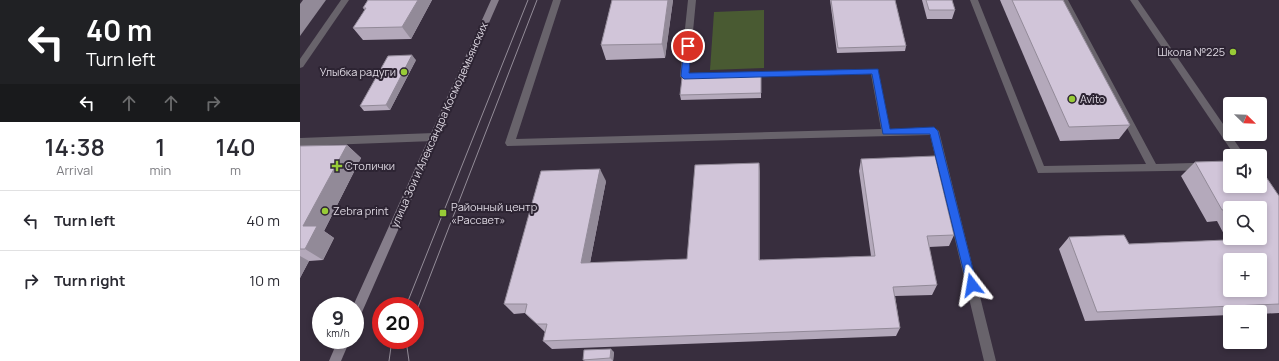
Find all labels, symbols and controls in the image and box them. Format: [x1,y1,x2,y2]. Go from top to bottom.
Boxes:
text: 40 m [86,11,152,49]
icon: left [20,16,72,68]
street label: улица Зои и Александра Космодемьянских [386,19,491,230]
pin [671,29,705,63]
icon: arrive [677,35,699,57]
place label: Школа №225 [1157,44,1225,59]
text: Turn left [86,47,156,71]
marker: Школа №225 [1228,47,1238,57]
place label: Улыбка радуги [320,64,396,79]
marker: Улыбка радуги [399,67,409,77]
place label: Avito [1080,91,1106,106]
icon: left [76,92,98,114]
icon: ahead [118,92,140,114]
icon: ahead [160,92,182,114]
icon: right [202,92,224,114]
marker: Avito [1067,94,1077,104]
north arrow [1223,97,1267,141]
map controls [1223,97,1267,349]
text: 14:38 [44,130,105,163]
text: 1 [155,130,165,163]
text: 140 [216,130,256,163]
button: sound [1223,149,1267,193]
place label: Столички [345,158,395,173]
text: Arrival [56,161,93,179]
text: min [149,161,171,179]
text: m [230,161,241,179]
marker: Столички [332,161,342,171]
place label: Районный центр «Рассвет» [451,199,538,227]
button: search [1223,201,1267,245]
place label: Zebra print [333,203,389,218]
marker: Zebra print [320,206,330,216]
marker: Районный центр «Рассвет» [438,208,448,218]
icon: left [20,210,42,232]
text: Turn left [54,210,116,231]
text: 40 m [246,210,280,231]
button: + [1223,253,1267,297]
position arrow [951,264,993,306]
icon: right [20,270,42,292]
text: Turn right [54,270,125,291]
text: 10 m [249,270,280,291]
speed limit sign: 20 [372,297,424,349]
text: 9 [332,304,344,331]
button: − [1223,305,1267,349]
text: km/h [326,326,350,340]

